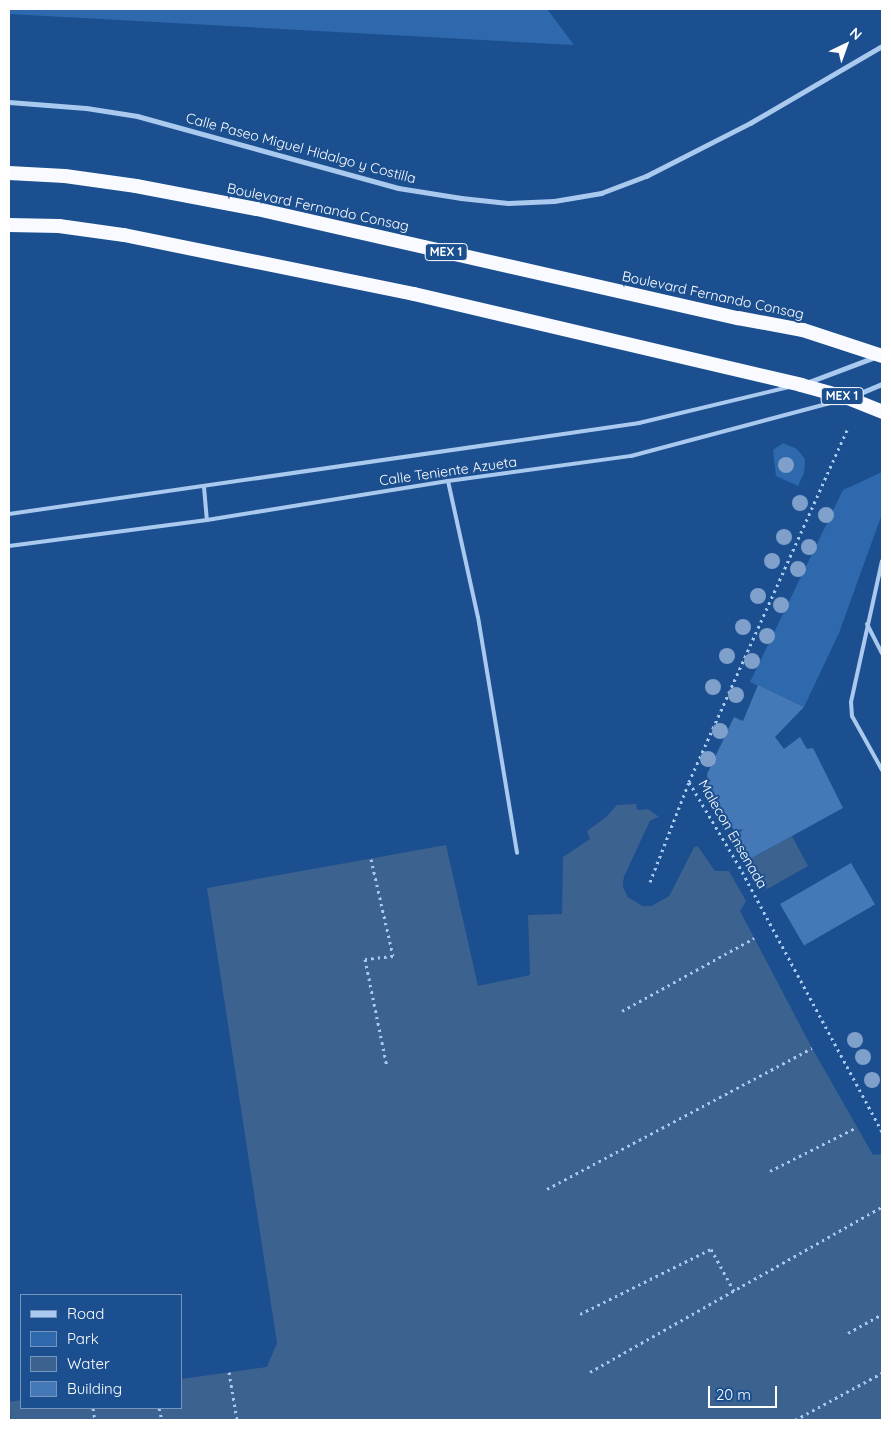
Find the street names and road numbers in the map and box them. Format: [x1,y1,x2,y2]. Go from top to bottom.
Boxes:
street label: Calle Paseo Miguel Hidalgo y Costilla [184,109,418,187]
street label: Boulevard Fernando Consag [225,179,411,235]
road number: MEX 1 [424,242,468,262]
street label: Boulevard Fernando Consag [620,267,806,323]
road number: MEX 1 [820,386,864,406]
street label: Calle Teniente Azueta [378,453,518,489]
street label: Malecon Ensenada [695,777,771,891]

